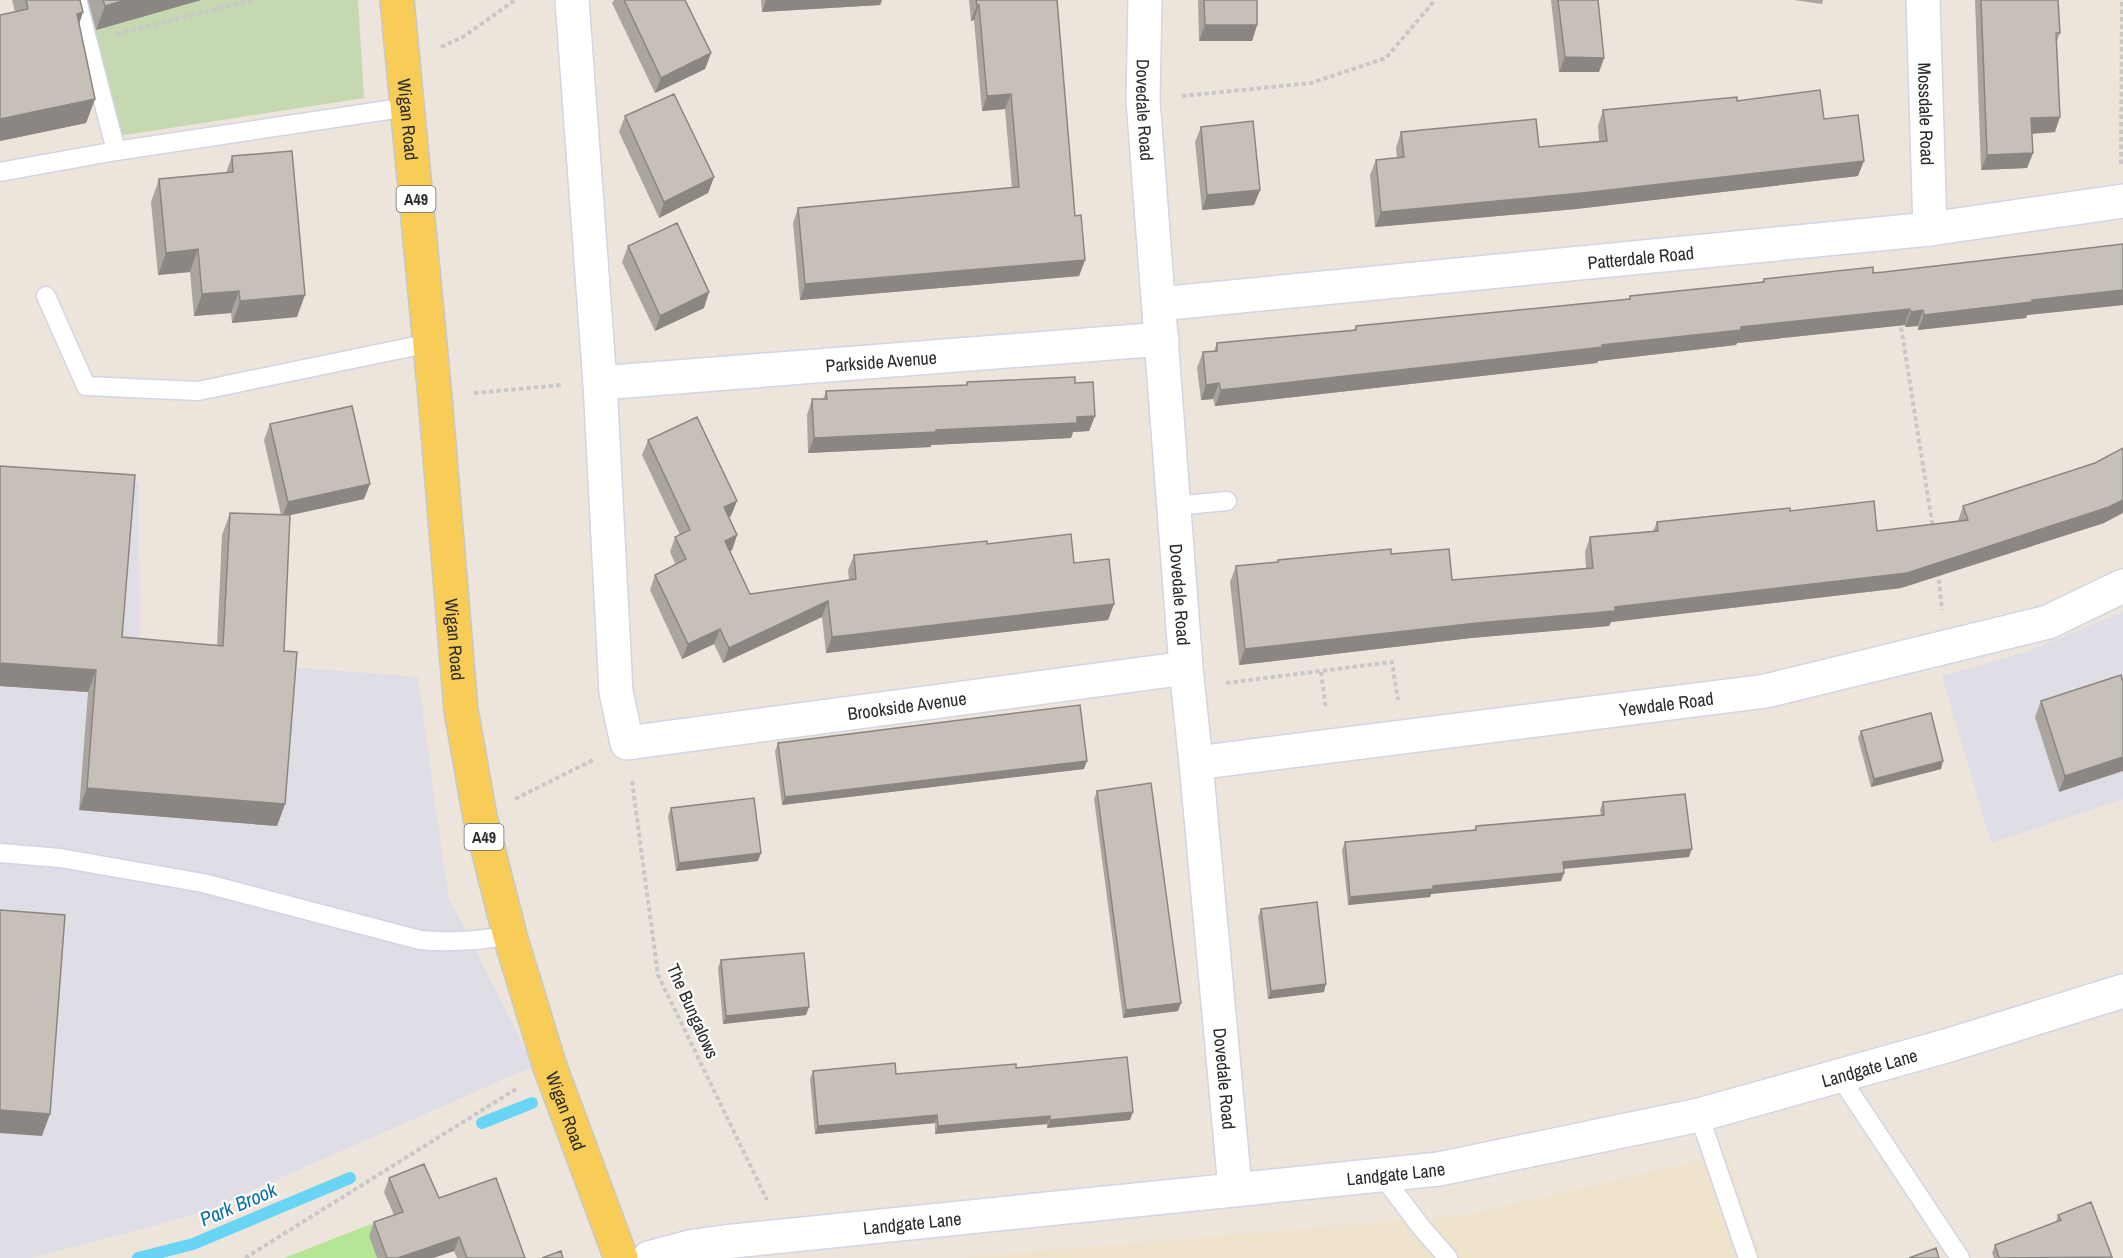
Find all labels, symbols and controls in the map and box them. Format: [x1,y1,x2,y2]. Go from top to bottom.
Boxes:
street label: Dovedale Road [1130,59,1160,162]
street label: Mossdale Road [1912,62,1941,166]
street label: Wigan Road [392,77,425,162]
road number: A49 [396,186,436,212]
street label: Patterdale Road [1586,240,1695,275]
street label: Parkside Avenue [825,344,938,378]
street label: Dovedale Road [1164,543,1197,646]
street label: Wigan Road [439,597,471,681]
street label: Brookside Avenue [846,685,968,726]
street label: Yewdale Road [1618,685,1715,722]
road number: A49 [464,824,504,850]
street label: The Bungalows [661,959,725,1063]
street label: Dovedale Road [1208,1027,1242,1130]
street label: Landgate Lane [1819,1042,1920,1093]
street label: Wigan Road [540,1068,592,1154]
street label: Landgate Lane [1345,1156,1447,1191]
water label: Park Brook [195,1175,281,1232]
street label: Landgate Lane [862,1205,963,1240]

